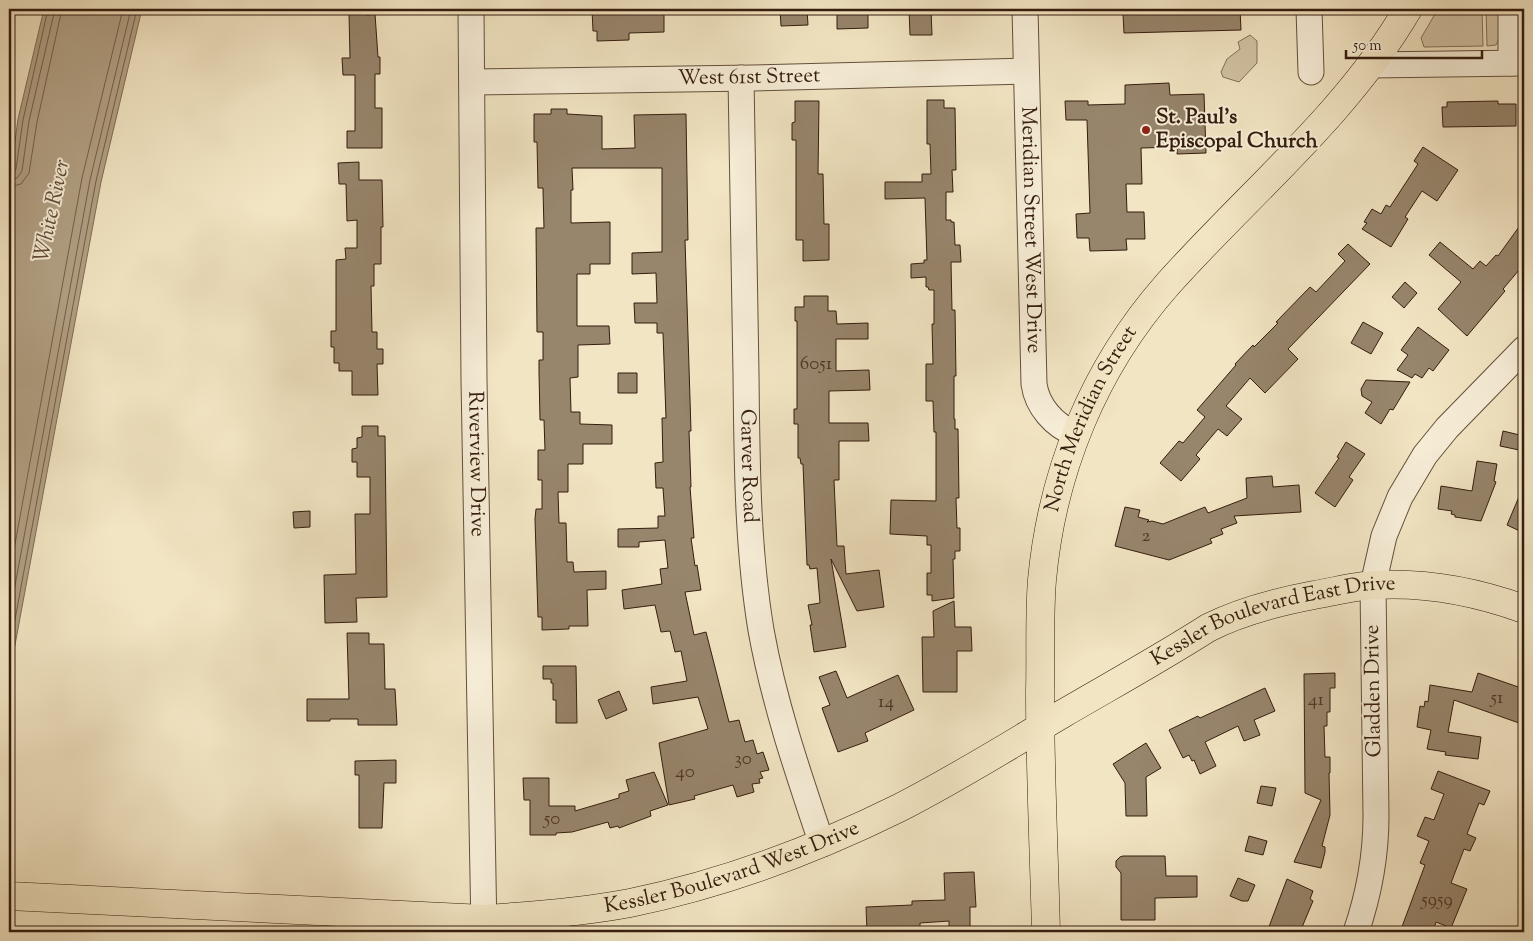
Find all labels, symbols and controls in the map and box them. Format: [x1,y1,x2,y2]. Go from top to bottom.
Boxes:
scale bar [1346,28,1482,60]
text: 50 m [1352,36,1382,57]
street label: West 61st Street [677,61,821,94]
place label: St. Paul's Episcopal Church [1156,103,1318,157]
street label: Meridian Street West Drive [1012,106,1048,354]
marker: St. Paul's Episcopal Church [1140,124,1152,136]
water label: White River [27,157,79,265]
street label: North Meridian Street [1038,320,1145,515]
house number: 6051 [800,351,833,378]
street label: Riverview Drive [459,391,492,537]
street label: Garver Road [731,409,765,524]
house number: 2 [1142,523,1151,550]
street label: Kessler Boulevard East Drive [1146,569,1396,674]
street label: Gladden Drive [1358,624,1390,758]
house number: 51 [1490,685,1504,712]
house number: 41 [1308,687,1325,714]
house number: 14 [878,689,894,716]
house number: 30 [734,746,752,773]
house number: 40 [675,759,695,786]
house number: 50 [543,806,560,833]
street label: Kessler Boulevard West Drive [602,814,864,922]
house number: 5959 [1420,887,1453,914]

